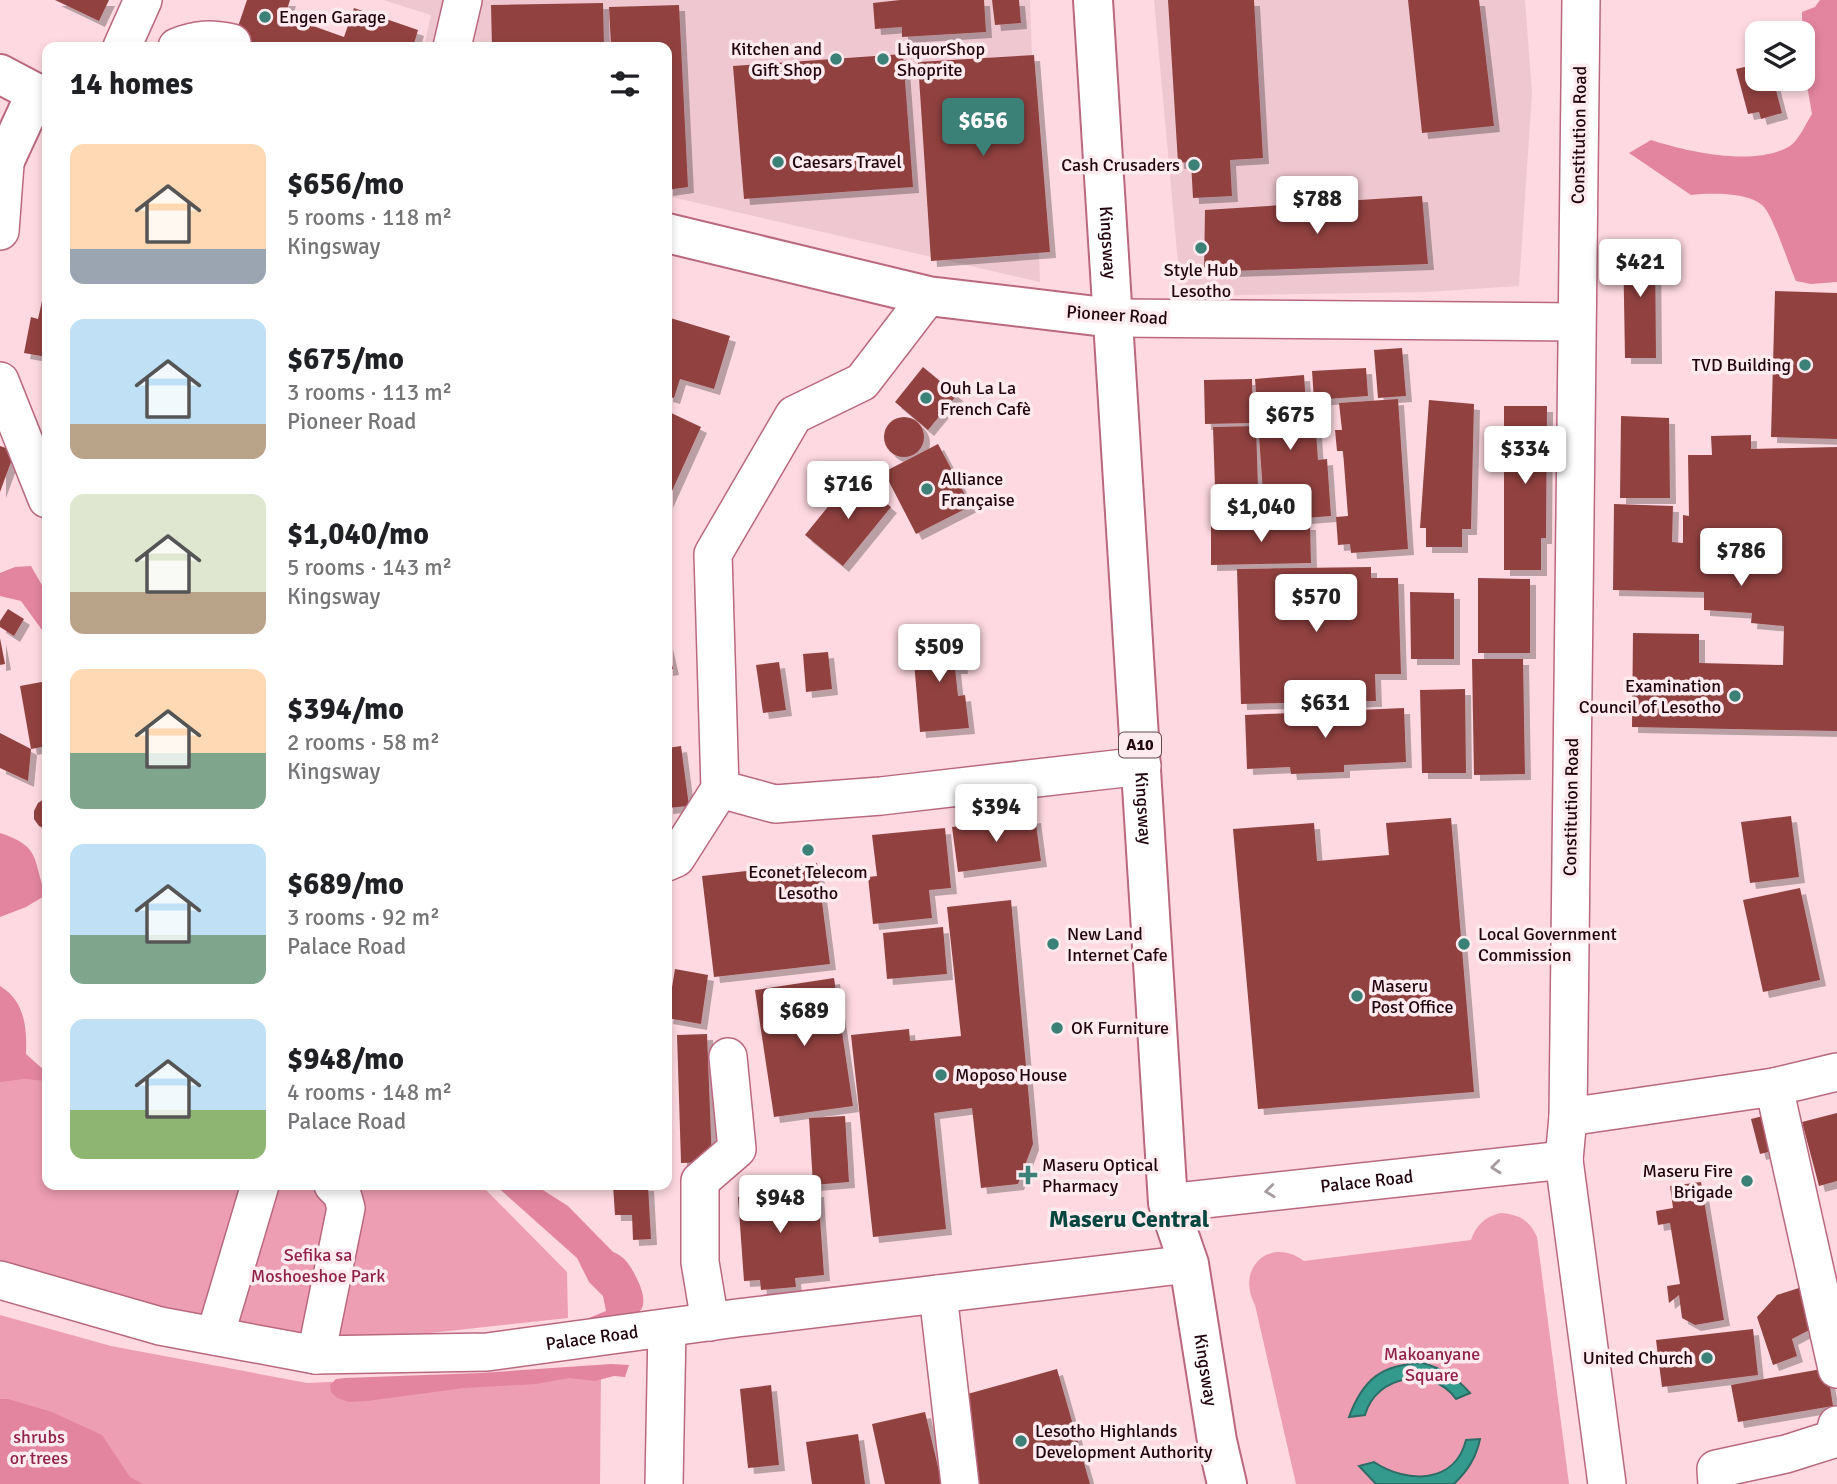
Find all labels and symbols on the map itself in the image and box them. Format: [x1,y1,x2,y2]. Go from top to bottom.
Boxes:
place label: Engen Garage [279,6,386,28]
marker: Engen Garage [257,9,273,25]
place label: Kitchen and Gift Shop [731,38,822,81]
place label: LiquorShop Shoprite [897,38,985,81]
marker: Kitchen and Gift Shop [828,51,844,67]
marker: LiquorShop Shoprite [875,51,891,67]
street label: Constitution Road [1567,66,1591,204]
pin: $656 [942,99,1024,158]
place label: Caesars Travel [792,151,902,173]
marker: Caesars Travel [770,154,786,170]
place label: Cash Crusaders [1061,154,1180,176]
marker: Cash Crusaders [1186,157,1202,173]
pin: $788 [1276,176,1358,236]
street label: Kingsway [1095,205,1121,280]
marker: Style Hub Lesotho [1193,240,1209,256]
pin: $421 [1599,240,1681,299]
place label: Style Hub Lesotho [1164,259,1238,302]
street label: Pioneer Road [1066,300,1168,330]
place label: TVD Building [1692,354,1791,376]
marker: TVD Building [1797,357,1813,373]
place label: Ouh La La French Cafè [940,377,1031,420]
marker: Ouh La La French Cafè [918,390,934,406]
pin: $675 [1249,392,1331,452]
pin: $334 [1484,426,1566,486]
pin: $716 [807,462,889,521]
place label: Alliance Française [941,468,1015,511]
marker: Alliance Française [919,481,935,497]
pin: $1,040 [1204,484,1318,544]
pin: $786 [1700,528,1782,588]
pin: $570 [1275,574,1357,634]
pin: $509 [898,624,980,684]
place label: Examination Council of Lesotho [1579,675,1721,718]
pin: $631 [1284,680,1366,740]
marker: Examination Council of Lesotho [1727,688,1743,704]
road number: A10 [1119,732,1161,758]
street label: Constitution Road [1559,738,1583,876]
street label: Kingsway [1130,771,1157,846]
pin: $394 [955,784,1037,844]
marker: Econet Telecom Lesotho [800,842,816,858]
place label: Econet Telecom Lesotho [748,861,868,904]
place label: New Land Internet Cafe [1067,923,1168,966]
place label: Local Government Commission [1478,923,1617,966]
marker: New Land Internet Cafe [1045,936,1061,952]
marker: Local Government Commission [1456,936,1472,952]
place label: Maseru Post Office [1371,975,1453,1018]
pin: $689 [763,988,845,1048]
marker: Maseru Post Office [1349,988,1365,1004]
place label: OK Furniture [1071,1017,1169,1039]
marker: OK Furniture [1049,1020,1065,1036]
place label: Moposo House [955,1064,1067,1086]
marker: Moposo House [933,1067,949,1083]
place label: Maseru Optical Pharmacy [1042,1154,1159,1197]
one-way arrow [1490,1159,1501,1174]
place label: Maseru Fire Brigade [1642,1160,1733,1203]
street label: Palace Road [1319,1165,1414,1197]
marker: Maseru Optical Pharmacy [1020,1167,1036,1183]
marker: Maseru Fire Brigade [1739,1173,1755,1189]
pin: $948 [739,1176,821,1235]
one-way arrow [1264,1183,1275,1198]
district label: Maseru Central [1049,1204,1210,1234]
park label: Sefika sa Moshoeshoe Park [251,1244,385,1287]
street label: Palace Road [544,1321,640,1355]
street label: Kingsway [1189,1332,1222,1408]
park label: Makoanyane Square [1384,1343,1480,1386]
place label: United Church [1583,1347,1693,1369]
marker: United Church [1699,1350,1715,1366]
place label: Lesotho Highlands Development Authority [1035,1420,1213,1463]
park label: shrubs or trees [10,1426,68,1469]
marker: Lesotho Highlands Development Authority [1013,1433,1029,1449]

